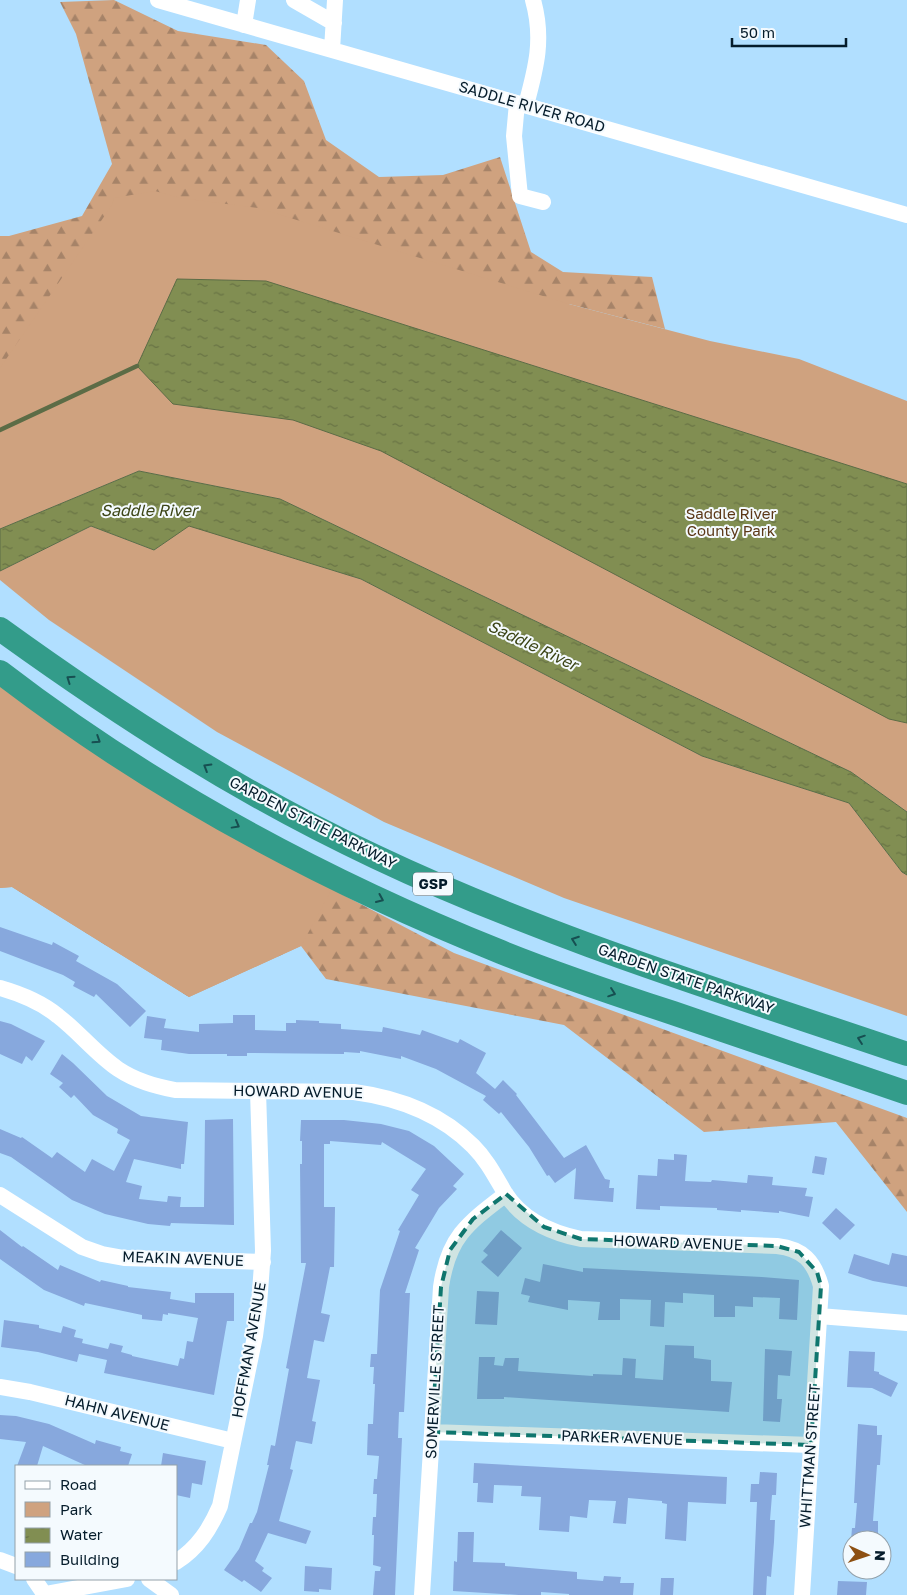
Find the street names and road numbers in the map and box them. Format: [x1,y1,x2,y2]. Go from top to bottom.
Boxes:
street label: SADDLE RIVER ROAD [457,76,608,136]
street label: GARDEN STATE PARKWAY [227,772,400,872]
road number: GSP [413,872,453,896]
street label: GARDEN STATE PARKWAY [596,939,777,1017]
street label: HOWARD AVENUE [233,1081,363,1101]
street label: HOWARD AVENUE [613,1231,743,1253]
street label: MEAKIN AVENUE [122,1247,244,1269]
street label: HOFFMAN AVENUE [227,1280,269,1419]
street label: SOMERVILLE STREET [421,1305,447,1459]
street label: WHITTMAN STREET [795,1383,823,1529]
street label: HAHN AVENUE [63,1390,172,1434]
street label: PARKER AVENUE [561,1426,683,1448]

